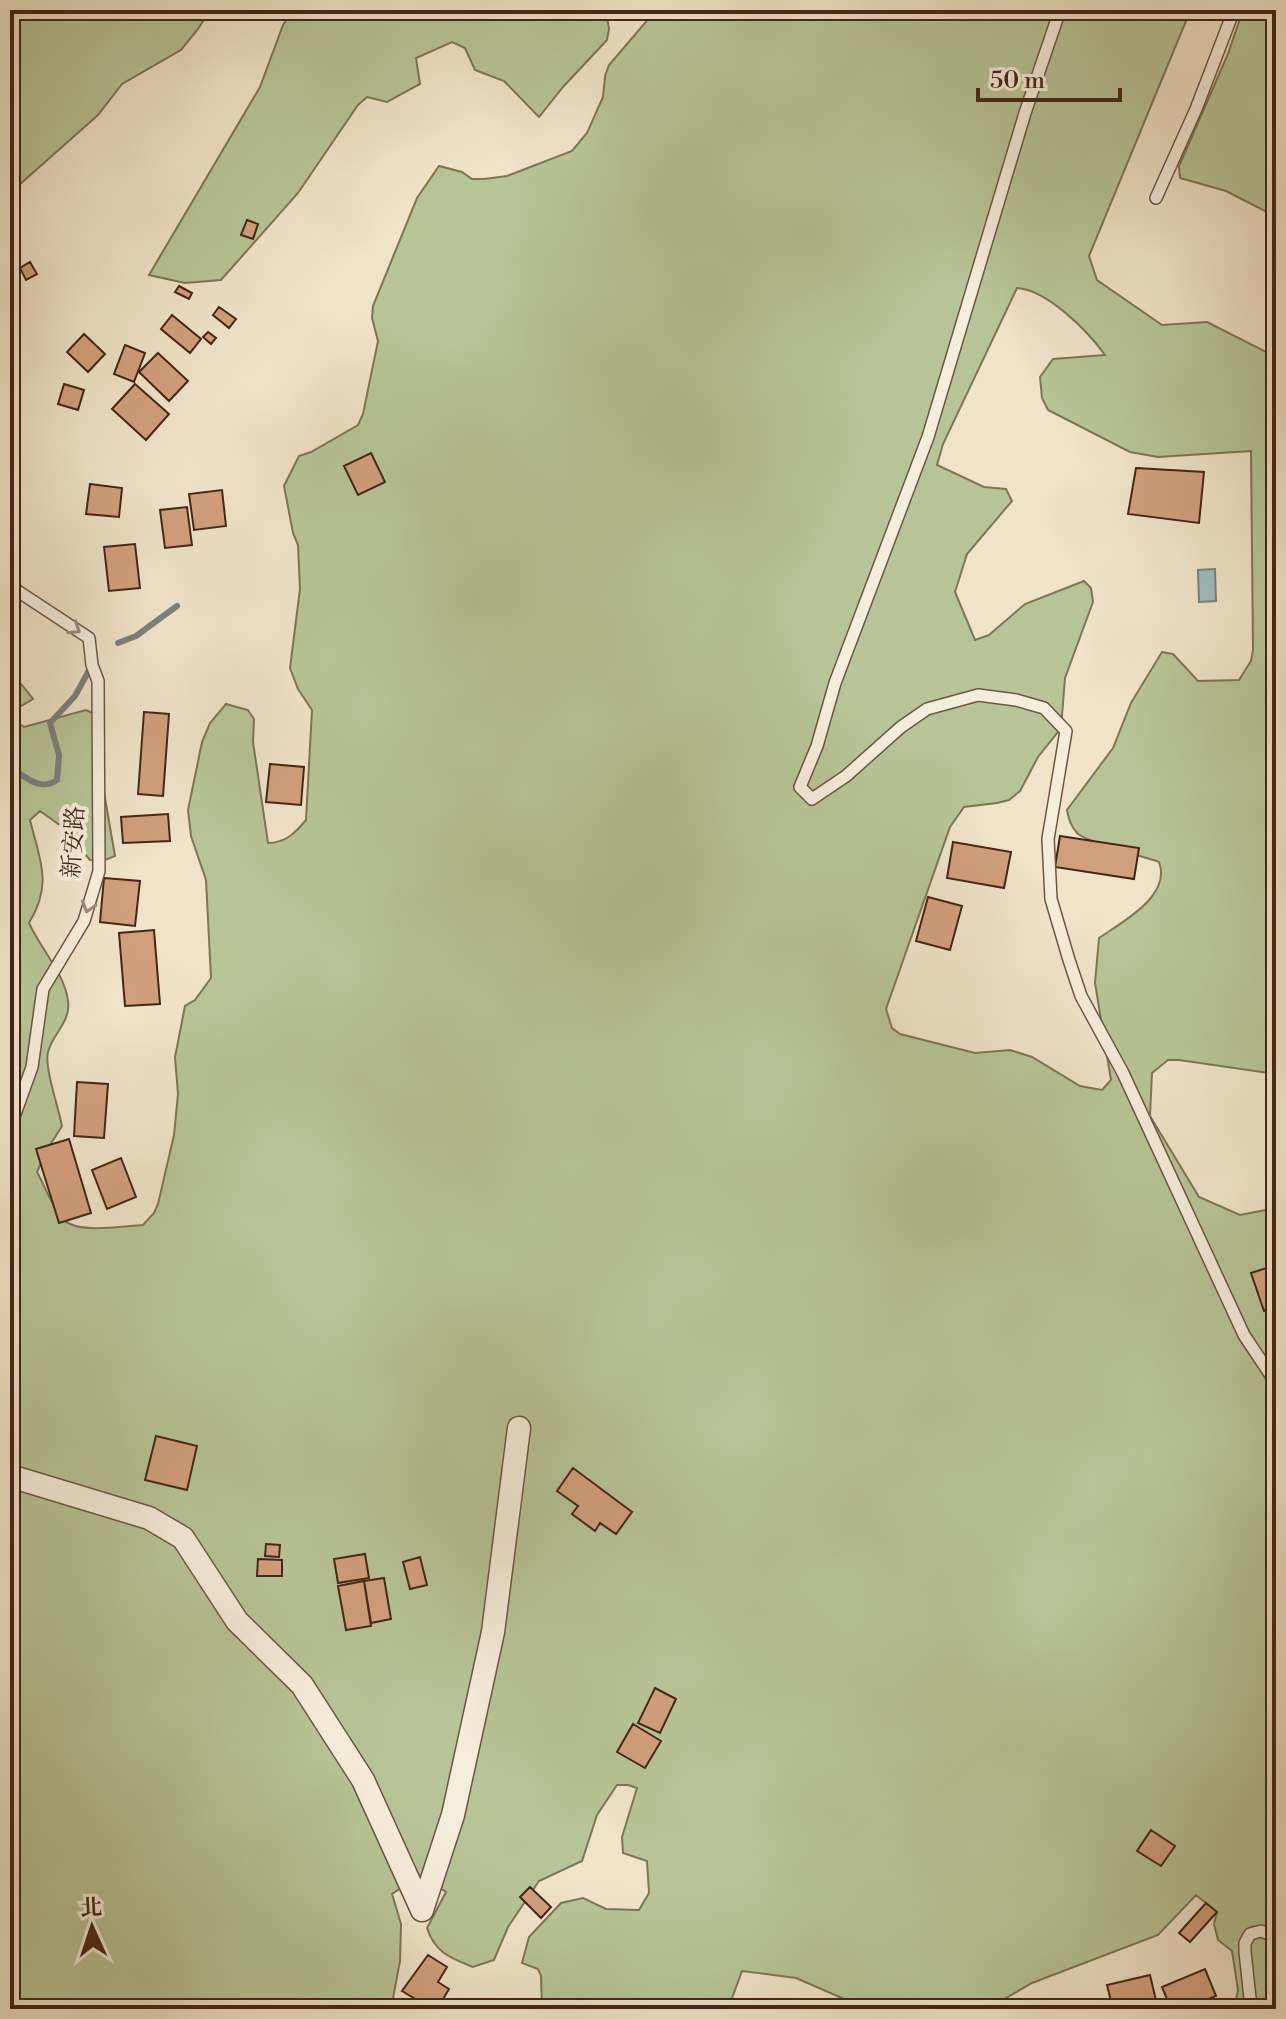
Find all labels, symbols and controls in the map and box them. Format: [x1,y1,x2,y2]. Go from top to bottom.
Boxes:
scale bar [978,52,1120,102]
text: 50 m [990,66,1045,96]
one-way arrow [66,620,81,635]
street label: 新安路 [57,805,91,879]
one-way arrow [81,899,97,913]
north arrow [52,1887,132,1967]
text: 北 [79,1894,103,1923]

